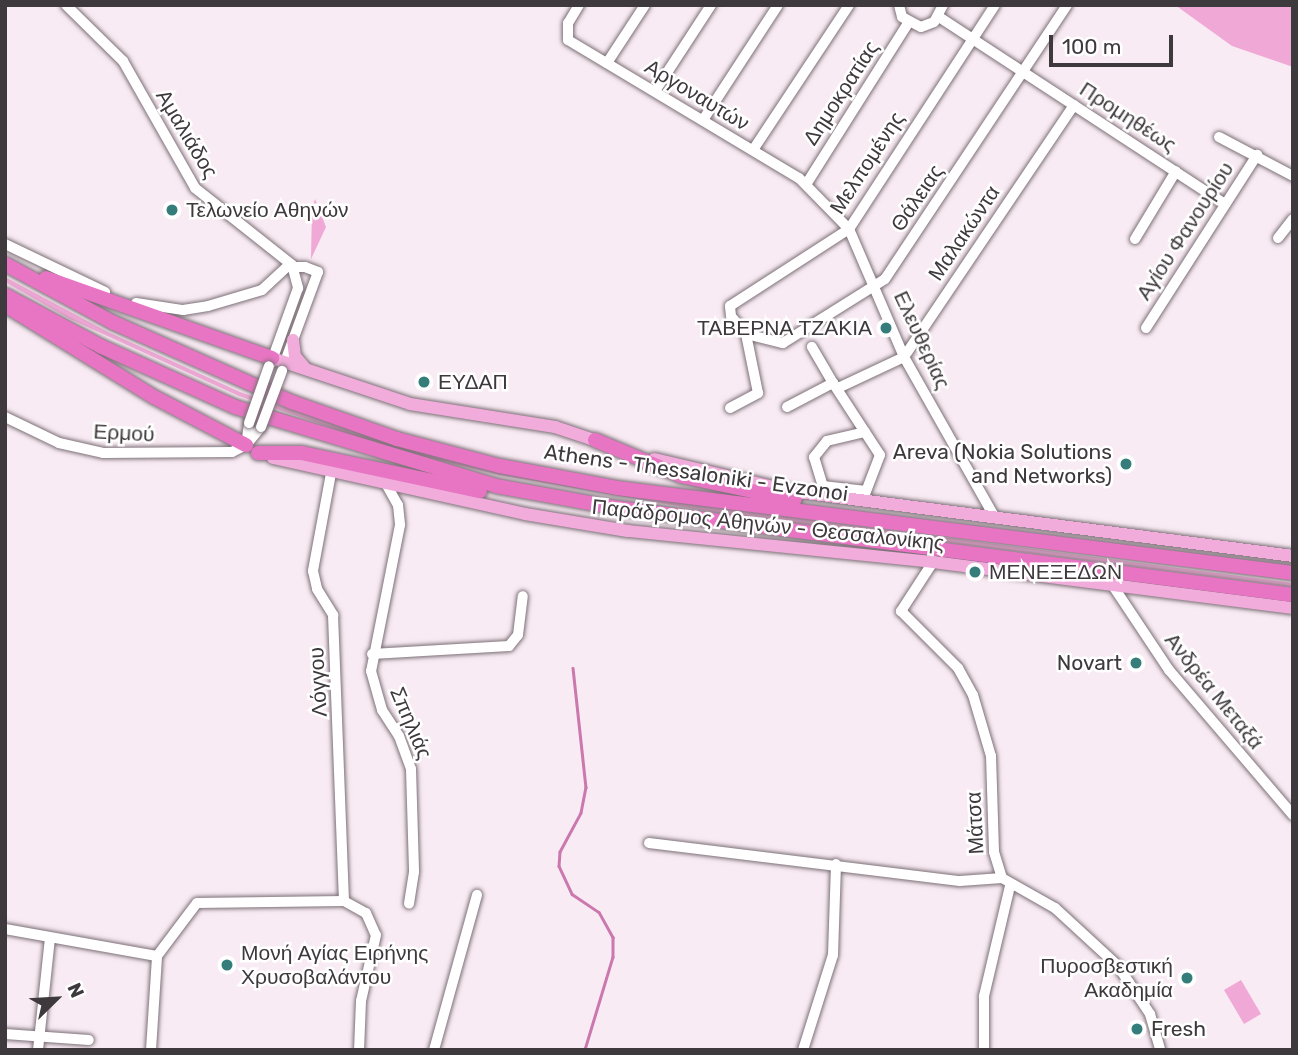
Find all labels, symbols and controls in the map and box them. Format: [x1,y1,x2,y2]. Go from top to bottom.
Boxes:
scale bar [1053,21,1177,65]
text: 100 m [1062,34,1121,59]
street label: Δημοκρατίας [798,36,884,150]
street label: Αργοναυτών [640,54,754,136]
street label: Προμηθέως [1075,76,1181,158]
street label: Αμαλιάδος [151,85,223,183]
street label: Μελπομένης [825,107,909,219]
street label: Αγίου Φανουρίου [1131,157,1239,305]
street label: Θάλειας [886,160,948,236]
street label: Μαλακώντα [923,181,1005,285]
place label: Τελωνείο Αθηνών [186,197,349,223]
marker: Τελωνείο Αθηνών [164,202,180,218]
street label: Ελευθερίας [888,287,956,393]
place label: ΤΑΒΕΡΝΑ ΤΖΑΚΙΑ [697,315,872,341]
marker: ΤΑΒΕΡΝΑ ΤΖΑΚΙΑ [878,320,894,336]
place label: ΕΥΔΑΠ [438,369,508,395]
marker: ΕΥΔΑΠ [416,374,432,390]
street label: Ερμού [93,419,155,447]
street label: Athens - Thessaloniki - Evzonoi [542,439,850,507]
place label: Areva (Nokia Solutions and Networks) [893,439,1112,489]
marker: Areva (Nokia Solutions and Networks) [1118,456,1134,472]
street label: Παράδρομος Αθηνών - Θεσσαλονίκης [591,494,945,556]
place label: ΜΕΝΕΞΕΔΩΝ [989,559,1122,585]
marker: ΜΕΝΕΞΕΔΩΝ [967,564,983,580]
street label: Ανδρέα Μεταξά [1159,628,1269,754]
street label: Λόγγου [304,646,332,718]
place label: Novart [1057,650,1122,676]
marker: Novart [1128,655,1144,671]
street label: Σπηλιάς [385,683,437,763]
street label: Μάτσα [961,791,989,855]
place label: Μονή Αγίας Ειρήνης Χρυσοβαλάντου [241,940,428,990]
place label: Πυροσβεστική Ακαδημία [1040,953,1173,1003]
marker: Μονή Αγίας Ειρήνης Χρυσοβαλάντου [219,957,235,973]
north arrow [21,964,91,1034]
marker: Πυροσβεστική Ακαδημία [1179,970,1195,986]
text: N [62,979,89,1001]
place label: Fresh [1151,1016,1206,1042]
marker: Fresh [1129,1021,1145,1037]

